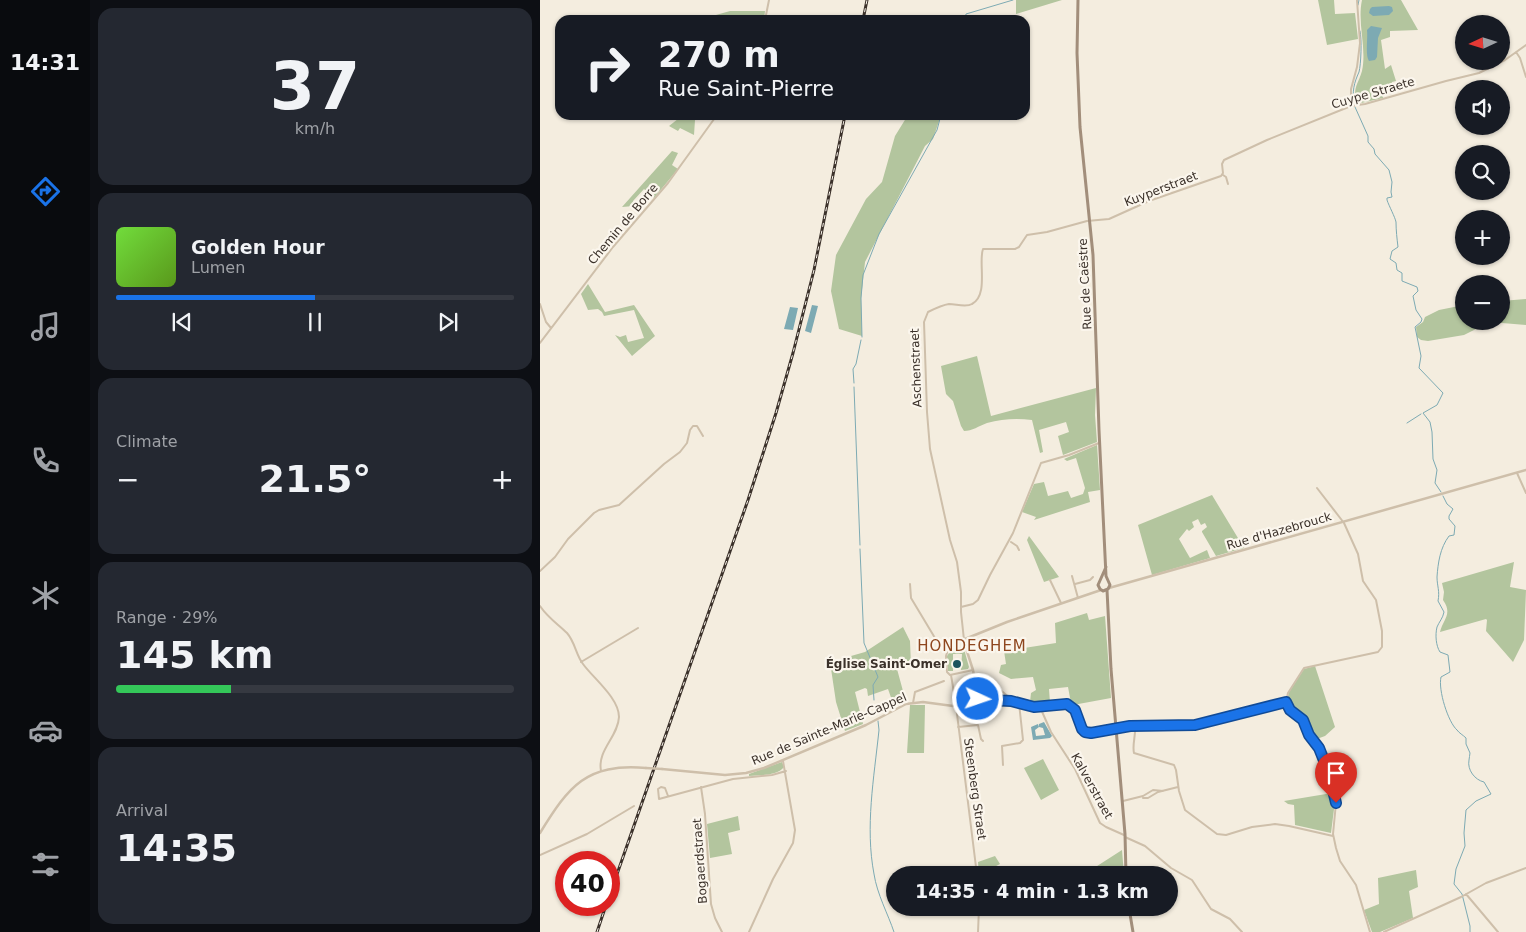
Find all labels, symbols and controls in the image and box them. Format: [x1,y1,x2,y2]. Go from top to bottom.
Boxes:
north arrow [1455,15,1510,70]
map controls [1455,15,1510,330]
icon: right [575,35,640,100]
text: 270 m [658,35,780,75]
text: 37 [270,49,360,124]
text: 14:31 [10,50,80,75]
street label: Cuype Straete [1330,74,1416,112]
text: Rue Saint-Pierre [658,76,834,101]
button: sound [1455,80,1510,135]
text: km/h [295,119,335,138]
button: search [1455,145,1510,200]
street label: Kuyperstraet [1122,169,1200,209]
icon: directions [28,174,63,209]
street label: Chemin de Borre [585,181,661,267]
button: + [1455,210,1510,265]
text: Golden Hour [191,236,325,258]
street label: Rue de Caëstre [1076,238,1094,330]
text: Lumen [191,258,245,277]
button: − [1455,275,1510,330]
icon: previous [168,308,196,336]
icon: pause [301,308,329,336]
icon: next [434,308,462,336]
icon: music [28,309,63,344]
street label: Aschenstraet [908,328,924,408]
text: Climate [116,432,178,451]
icon: phone [28,443,63,478]
text: 21.5° [259,457,371,501]
text: − [116,463,139,496]
text: + [491,463,514,496]
street label: Rue d'Hazebrouck [1225,509,1333,553]
icon: climate [28,578,63,613]
text: Range · 29% [116,608,218,627]
text: 145 km [116,633,273,677]
district label: HONDEGHEM [917,637,1027,655]
place label: Église Saint-Omer [826,656,947,671]
marker: Église Saint-Omer [951,658,963,670]
position arrow [951,672,1003,724]
street label: Rue de Sainte-Marie-Cappel [749,690,909,768]
icon: car [28,713,63,748]
street label: Steenberg Straet [961,737,989,841]
street label: Kalverstraet [1068,751,1116,822]
pin [1315,752,1357,803]
icon: arrive [1322,759,1350,787]
text: Arrival [116,801,168,820]
street label: Bogaerdstraet [690,818,710,904]
text: 14:35 [116,826,237,870]
icon: filters [28,847,63,882]
speed limit sign: 40 [555,851,620,916]
text: 14:35 · 4 min · 1.3 km [915,880,1149,902]

